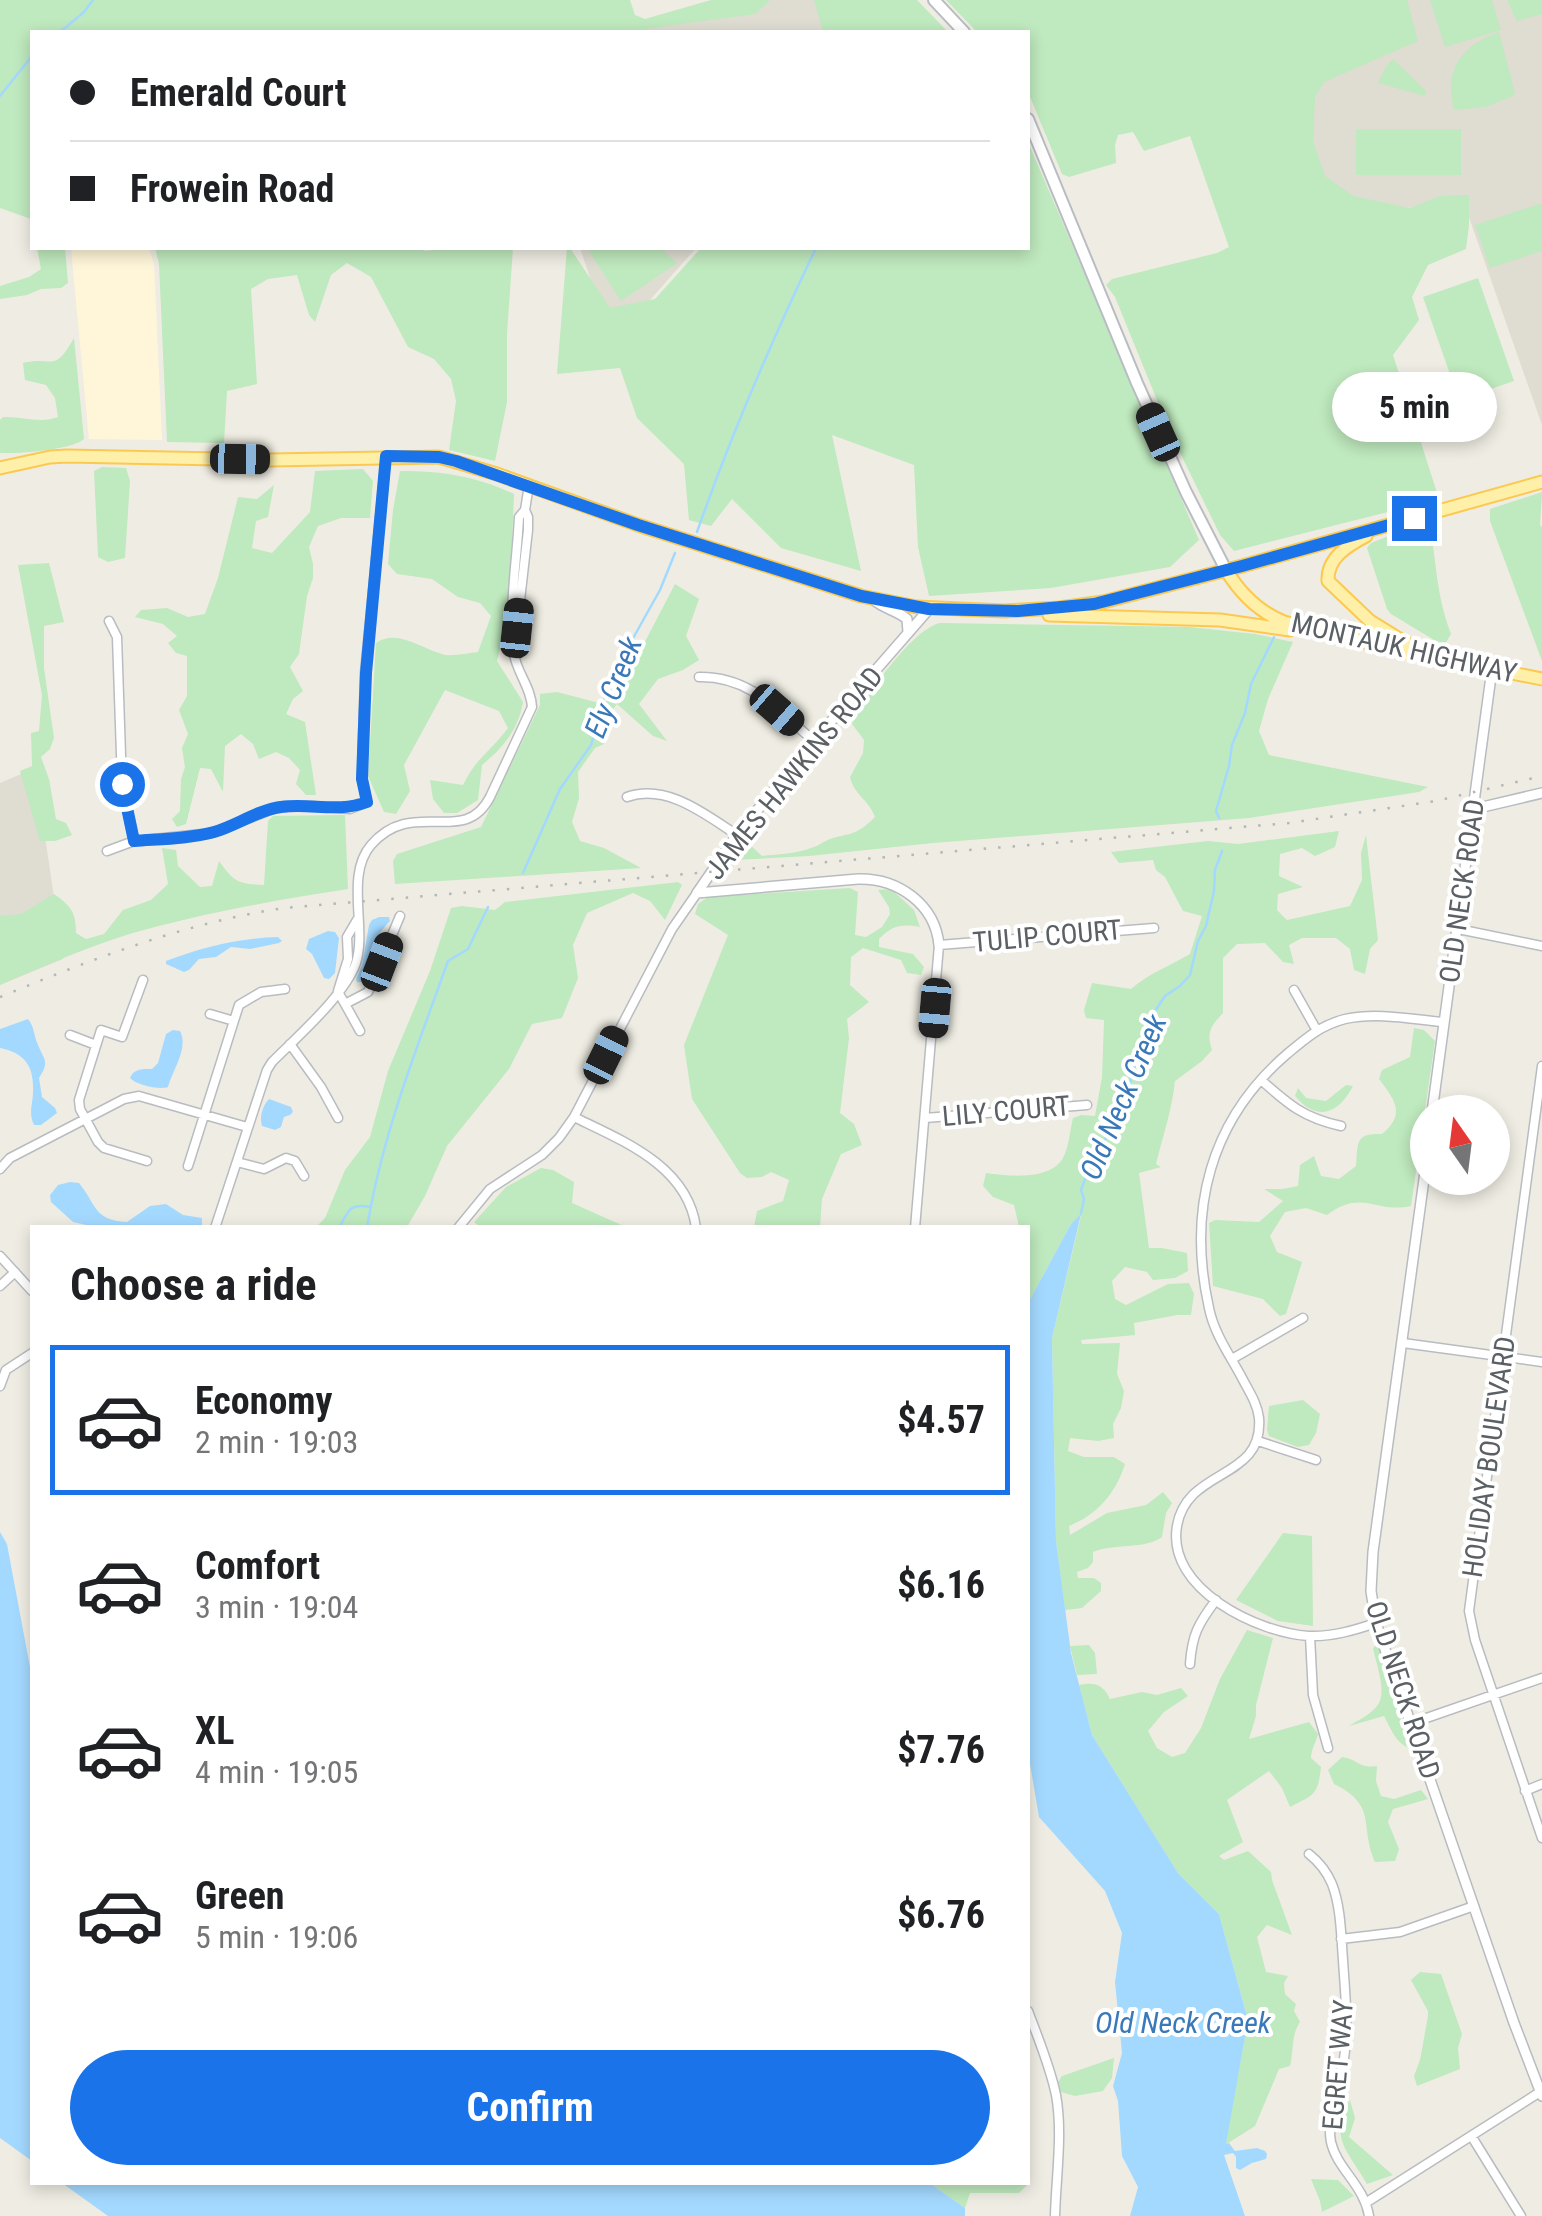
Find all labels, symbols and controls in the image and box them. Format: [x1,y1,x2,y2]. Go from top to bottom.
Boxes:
text: Emerald Court [130,71,347,115]
text: Frowein Road [130,167,334,211]
callout: 5 min [1332,373,1496,443]
text: 5 min [1379,388,1450,426]
car [1132,398,1184,466]
car [210,443,270,475]
route end [1392,496,1437,541]
car [499,597,535,659]
street label: MONTAUK HIGHWAY [1288,606,1520,690]
water label: Ely Creek [577,631,649,742]
street label: JAMES HAWKINS ROAD [698,660,890,886]
car [745,679,809,741]
route start [100,762,145,807]
street label: OLD NECK ROAD [1433,797,1491,985]
street label: TULIP COURT [971,913,1123,959]
car [357,929,407,995]
car [917,977,953,1039]
water label: Old Neck Creek [1073,1008,1174,1185]
car [579,1021,633,1089]
street label: LILY COURT [941,1089,1071,1133]
north arrow [1410,1095,1510,1195]
map controls [1410,1095,1510,1195]
text: Choose a ride [70,1258,317,1311]
street label: HOLIDAY BOULEVARD [1456,1334,1522,1580]
icon: car [75,1375,165,1465]
text: Economy [195,1379,332,1423]
text: $4.57 [897,1398,985,1442]
text: 2 min · 19:03 [195,1423,358,1461]
icon: car [75,1540,165,1630]
text: Comfort [195,1544,320,1588]
text: $6.16 [897,1563,985,1607]
text: 3 min · 19:04 [195,1588,358,1626]
street label: OLD NECK ROAD [1359,1597,1447,1783]
icon: car [75,1705,165,1795]
text: XL [195,1709,234,1753]
text: $7.76 [897,1728,985,1772]
text: 4 min · 19:05 [195,1753,358,1791]
icon: car [75,1870,165,1960]
text: Green [195,1874,285,1918]
text: $6.76 [897,1893,985,1937]
text: 5 min · 19:06 [195,1918,358,1956]
street label: EGRET WAY [1316,1998,1360,2131]
water label: Old Neck Creek [1095,2005,1272,2040]
button: Confirm [70,2050,990,2165]

